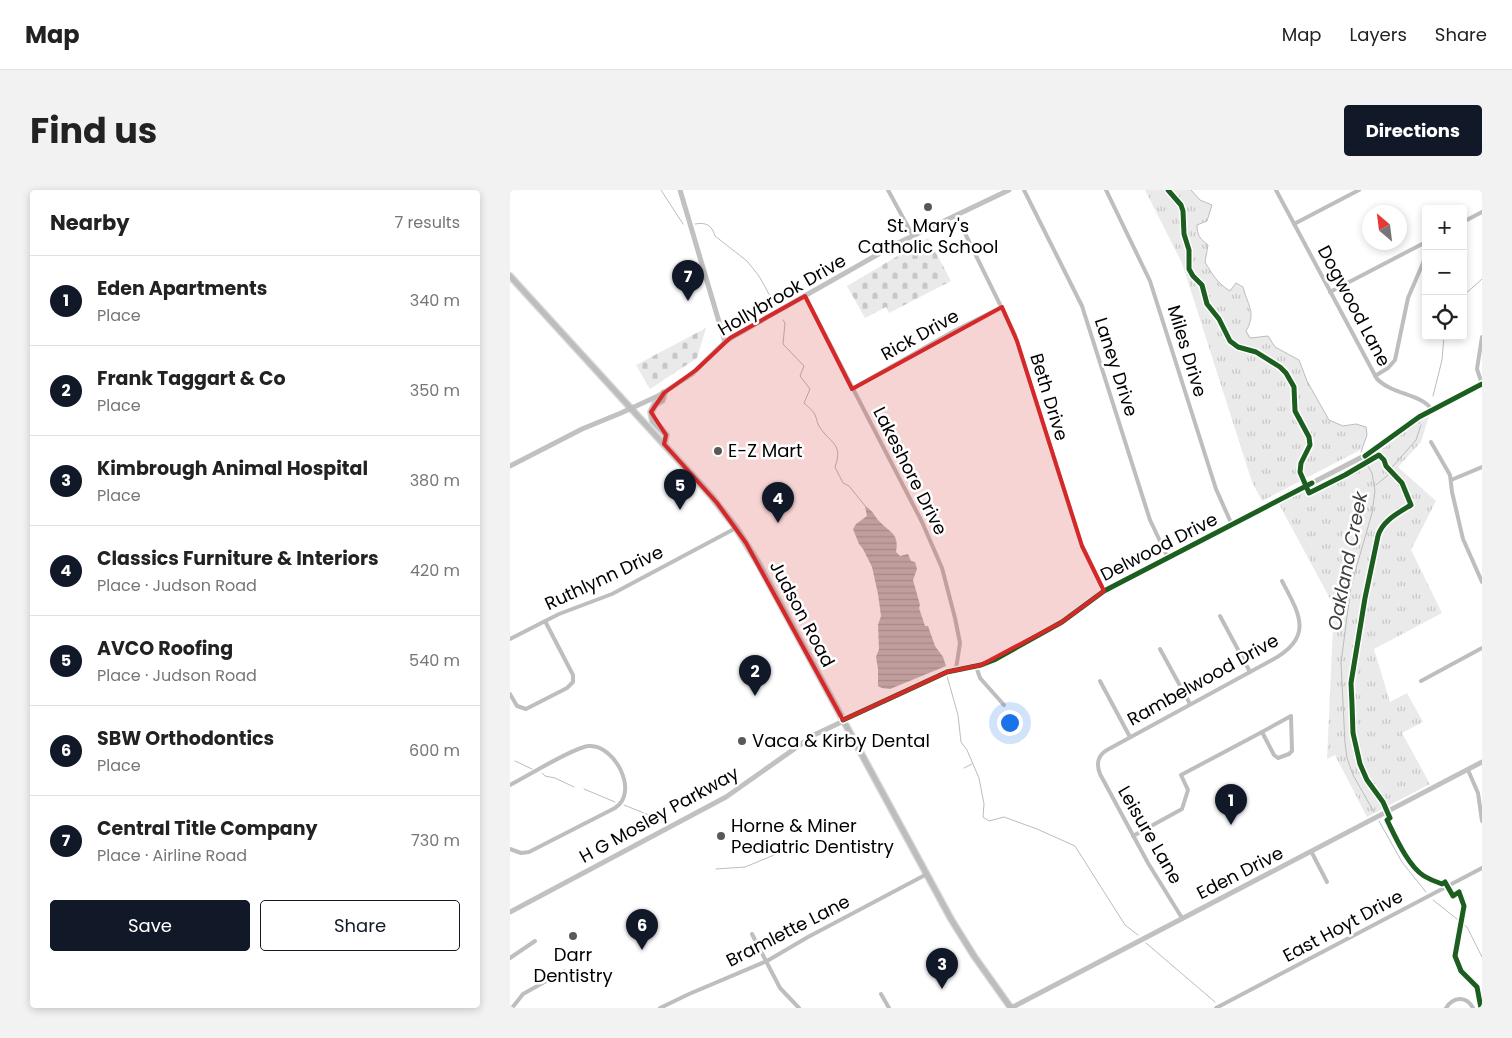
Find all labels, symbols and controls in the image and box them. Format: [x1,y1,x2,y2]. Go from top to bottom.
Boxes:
text: Map [25,18,80,51]
text: Map [1282,22,1322,47]
text: Layers [1350,22,1407,47]
text: Share [1435,22,1487,47]
button: Directions [1344,105,1482,156]
text: Find us [30,106,157,155]
marker: St. Mary's Catholic School [922,201,934,213]
north arrow [1362,205,1407,250]
map controls [1422,205,1467,340]
button: + [1422,205,1467,250]
text: Nearby [50,208,130,237]
text: 7 results [394,211,460,234]
place label: St. Mary's Catholic School [858,213,998,259]
street label: Dogwood Lane [1312,241,1397,371]
street label: Hollybrook Drive [713,248,850,341]
button: − [1422,250,1467,295]
pin: 7 [672,260,704,301]
text: Eden Apartments [97,275,267,302]
text: 1 [63,289,69,312]
text: 340 m [410,289,460,312]
button: locate [1422,295,1467,340]
street label: Miles Drive [1162,302,1213,400]
street label: Rick Drive [876,303,963,366]
text: Place [97,304,141,327]
street label: Laney Drive [1089,314,1144,420]
street label: Beth Drive [1024,350,1075,444]
text: Frank Taggart & Co [97,365,285,392]
text: 2 [61,379,71,402]
text: 350 m [410,379,460,402]
text: Place [97,394,141,417]
street label: Lakeshore Drive [867,402,954,539]
place label: E-Z Mart [728,438,803,463]
marker: E-Z Mart [712,445,724,457]
text: Kimbrough Animal Hospital [97,455,368,482]
text: 3 [61,469,71,492]
text: 380 m [410,469,460,492]
pin: 5 [664,469,696,510]
pin: 4 [762,482,794,523]
text: Place [97,484,141,507]
water label: Oakland Creek [1321,488,1374,633]
street label: Delwood Drive [1096,506,1222,587]
street label: Ruthlynn Drive [540,539,667,616]
text: Classics Furniture & Interiors [97,545,379,572]
street label: Judson Road [764,556,841,671]
text: 4 [61,559,71,582]
text: 420 m [410,559,460,582]
text: Place · Judson Road [97,574,257,597]
street label: Rambelwood Drive [1123,628,1283,732]
text: AVCO Roofing [97,635,233,662]
text: 5 [61,649,71,672]
text: 540 m [409,649,460,672]
pin: 2 [739,655,771,696]
text: Place · Judson Road [97,664,257,687]
your location [997,710,1023,736]
text: SBW Orthodontics [97,725,274,752]
place label: Vaca & Kirby Dental [752,728,930,753]
marker: Vaca & Kirby Dental [736,735,748,747]
text: 6 [61,739,71,762]
text: 600 m [409,739,460,762]
text: Place [97,754,141,777]
street label: H G Mosley Parkway [575,760,743,869]
street label: Leisure Lane [1112,781,1189,888]
pin: 1 [1215,784,1247,825]
place label: Horne & Miner Pediatric Dentistry [731,813,894,859]
text: Central Title Company [97,815,318,842]
text: 7 [62,829,70,852]
text: 730 m [411,829,460,852]
marker: Horne & Miner Pediatric Dentistry [715,830,727,842]
street label: Eden Drive [1192,840,1287,905]
text: Place · Airline Road [97,844,247,867]
street label: East Hoyt Drive [1278,883,1407,968]
street label: Bramlette Lane [722,889,854,973]
button: Save [50,900,250,951]
button: Share [260,900,460,951]
pin: 6 [626,909,658,950]
marker: Darr Dentistry [567,930,579,942]
place label: Darr Dentistry [533,942,613,988]
pin: 3 [926,948,958,989]

